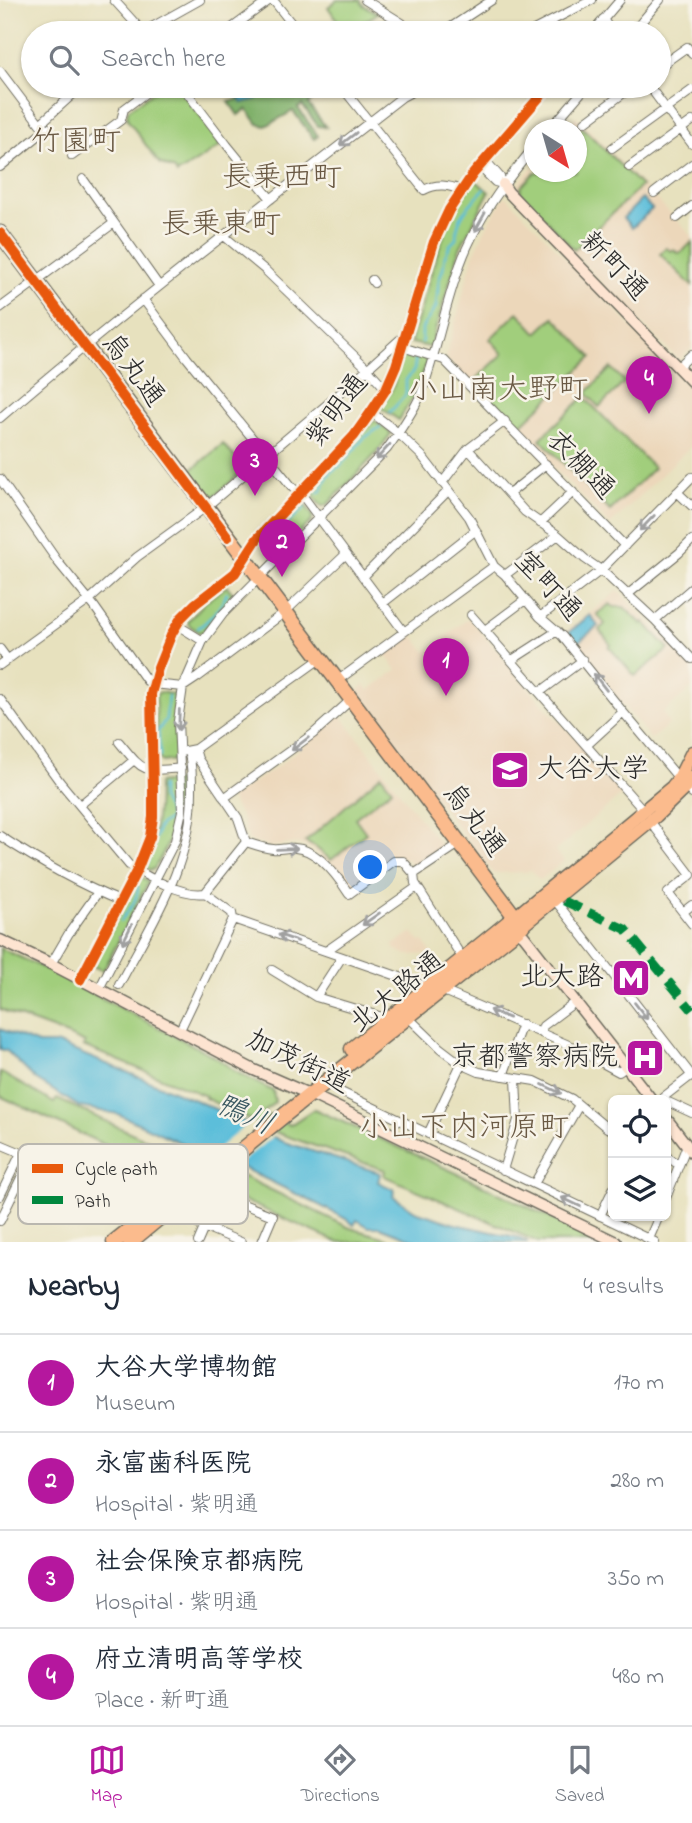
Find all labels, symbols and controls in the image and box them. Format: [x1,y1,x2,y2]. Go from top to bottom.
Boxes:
search box [21,21,671,98]
icon: search [45,41,83,79]
text: Search here [101,41,226,79]
north arrow [524,119,587,182]
district label: 竹園町 [31,121,121,165]
one-way arrow [339,131,358,146]
district label: 長乗西町 [222,157,342,201]
district label: 長乗東町 [161,204,281,248]
one-way arrow [473,211,487,231]
street label: 新町通 [569,223,657,311]
street label: 烏丸通 [90,325,174,417]
pin: 4 [626,356,672,414]
street label: 紫明通 [296,365,380,457]
district label: 小山南大野町 [408,369,588,413]
street label: 衣棚通 [536,422,624,510]
pin: 3 [232,438,278,496]
one-way arrow [375,443,391,461]
one-way arrow [638,514,655,531]
pin: 2 [259,519,305,577]
street label: 室町通 [503,542,591,632]
pin: 1 [423,638,469,696]
one-way arrow [592,673,607,691]
one-way arrow [173,708,186,731]
one-way arrow [291,737,310,751]
school or university icon: 大谷大学 [489,749,531,791]
place label: 大谷大学 [537,750,649,791]
street label: 烏丸通 [431,775,515,867]
one-way arrow [276,842,299,855]
your location [353,850,387,884]
one-way arrow [362,912,381,926]
one-way arrow [120,923,133,944]
one-way arrow [277,931,299,943]
street label: 北大路通 [342,942,454,1044]
metro station icon: 北大路 [610,957,652,999]
place label: 北大路 [520,958,604,999]
one-way arrow [633,1002,648,1020]
one-way arrow [488,1007,510,1020]
street label: 加茂街道 [239,1020,357,1106]
hospital icon: 京都警察病院 [624,1037,666,1079]
place label: 京都警察病院 [450,1038,618,1079]
one-way arrow [541,1083,562,1096]
water label: 鴨川 [208,1084,280,1148]
map controls [608,1095,671,1221]
button: locate [608,1095,671,1158]
district label: 小山下内河原町 [359,1107,569,1151]
legend [18,1144,248,1224]
text: Cycle path [75,1157,157,1185]
button: layers [608,1158,671,1221]
text: Path [75,1189,111,1216]
one-way arrow [561,1195,582,1208]
text: Nearby [28,1266,120,1310]
text: 4 results [583,1271,664,1304]
text: 大谷大学博物館 [95,1350,277,1388]
text: 1 [47,1367,55,1400]
text: 170 m [614,1367,664,1400]
text: Museum [95,1388,175,1421]
text: 永富歯科医院 [95,1446,251,1484]
text: 2 [45,1465,57,1498]
text: 280 m [610,1465,664,1498]
text: Hospital · 紫明通 [95,1489,258,1522]
text: 社会保険京都病院 [95,1544,303,1582]
text: 3 [46,1563,56,1596]
text: 350 m [608,1563,664,1596]
text: Hospital · 紫明通 [95,1587,258,1620]
text: 府立清明高等学校 [95,1642,303,1680]
text: 4 [46,1661,56,1694]
text: 480 m [612,1661,664,1694]
text: Place · 新町通 [95,1685,229,1718]
tab: Map [88,1741,126,1810]
tab: Directions [301,1741,380,1810]
tab: Saved [555,1741,604,1810]

